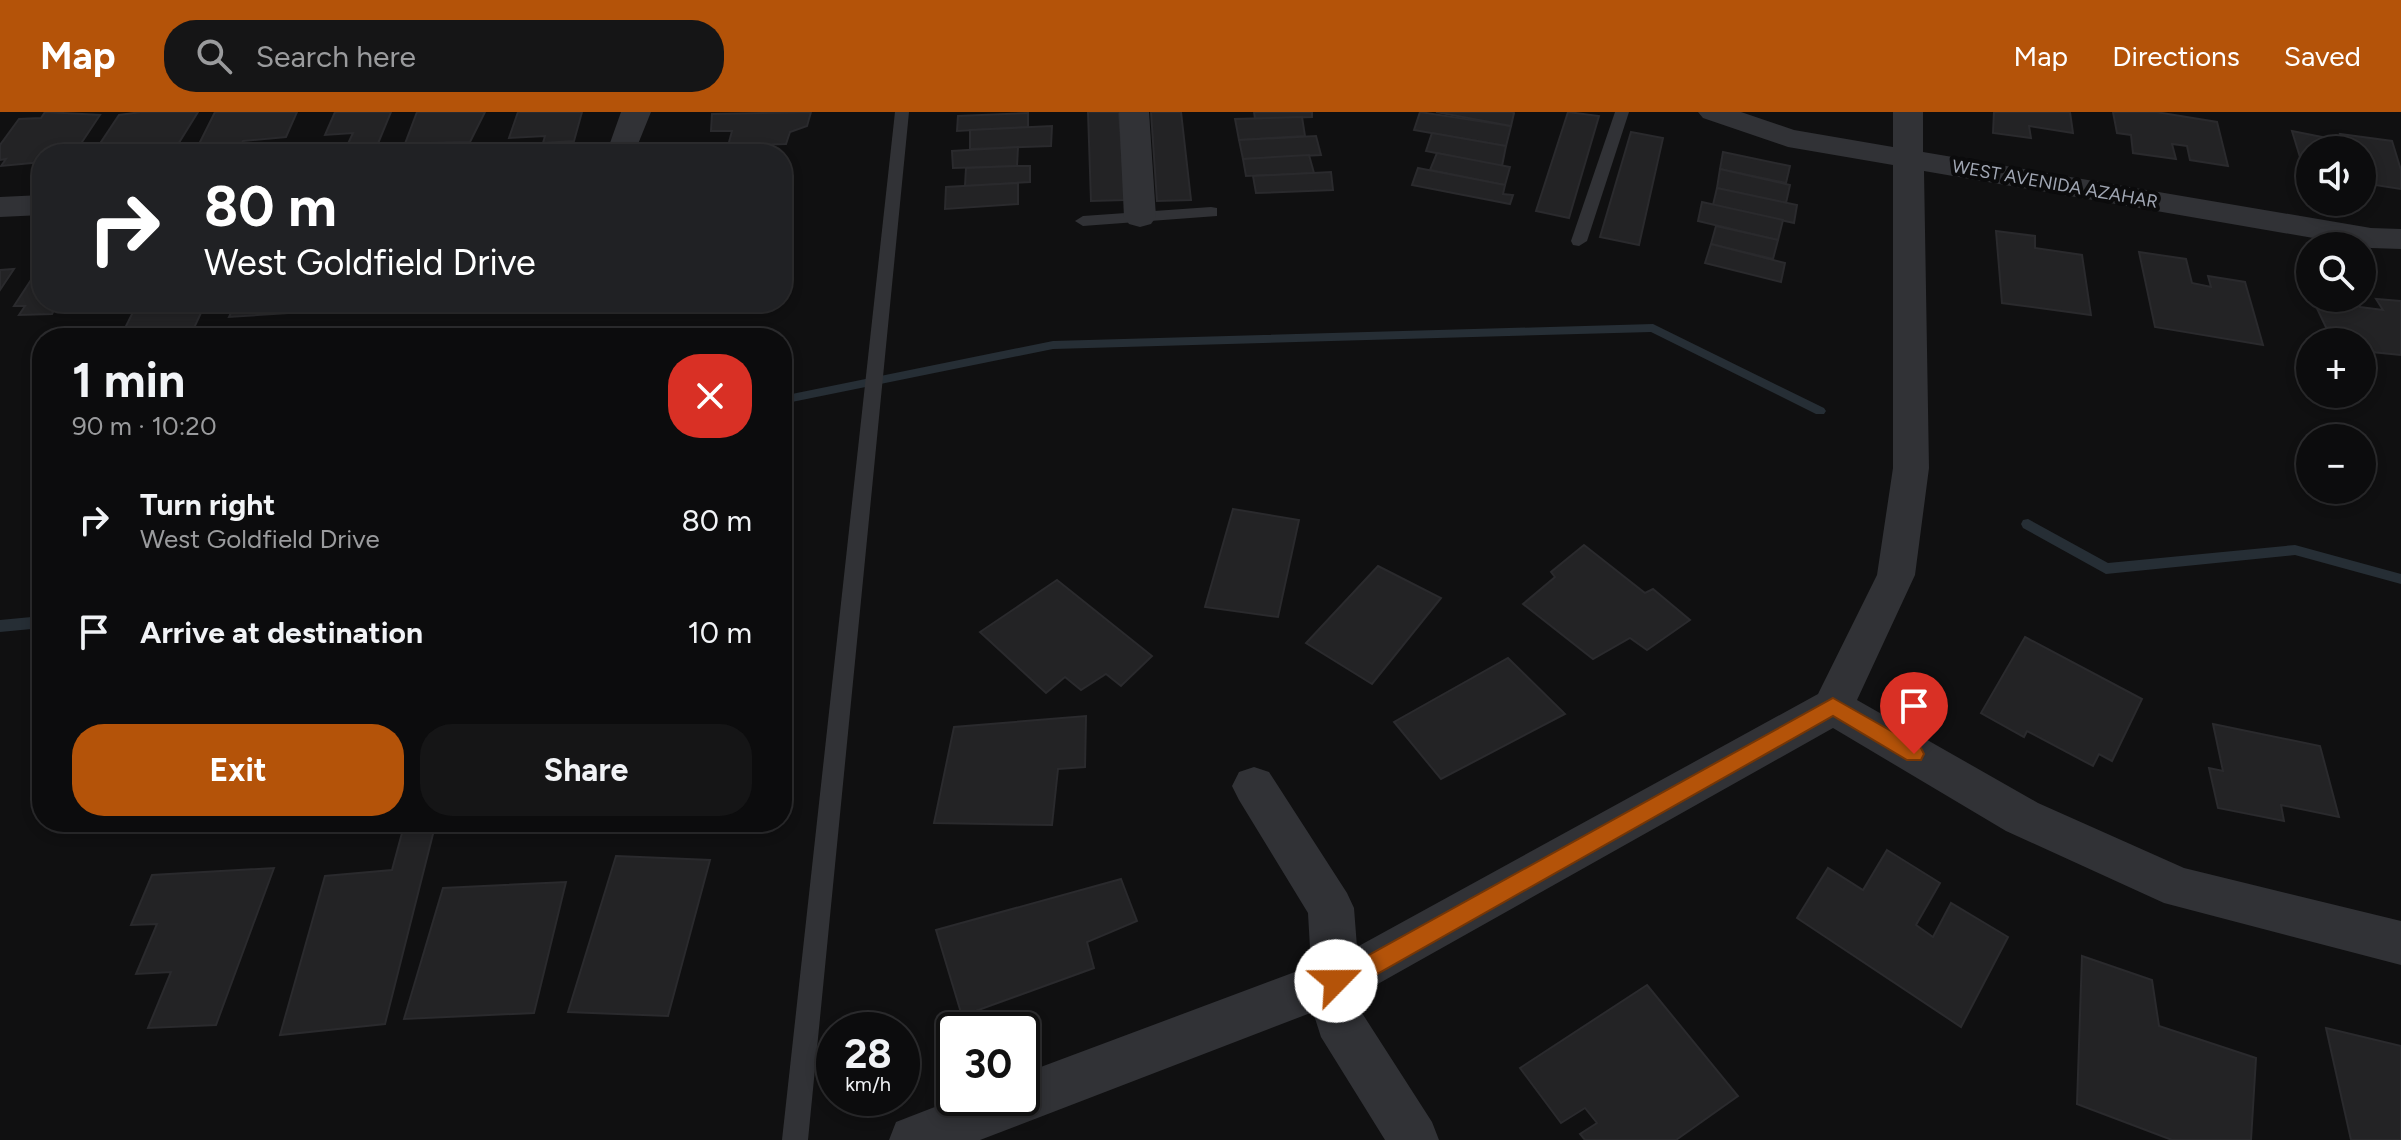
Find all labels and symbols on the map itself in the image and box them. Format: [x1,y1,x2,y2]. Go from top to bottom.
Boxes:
street label: WEST AVENIDA AZAHAR [1950,155,2160,213]
pin [1880,672,1948,754]
position arrow [1294,939,1378,1023]
speed limit sign: 30 [936,1012,1040,1116]

